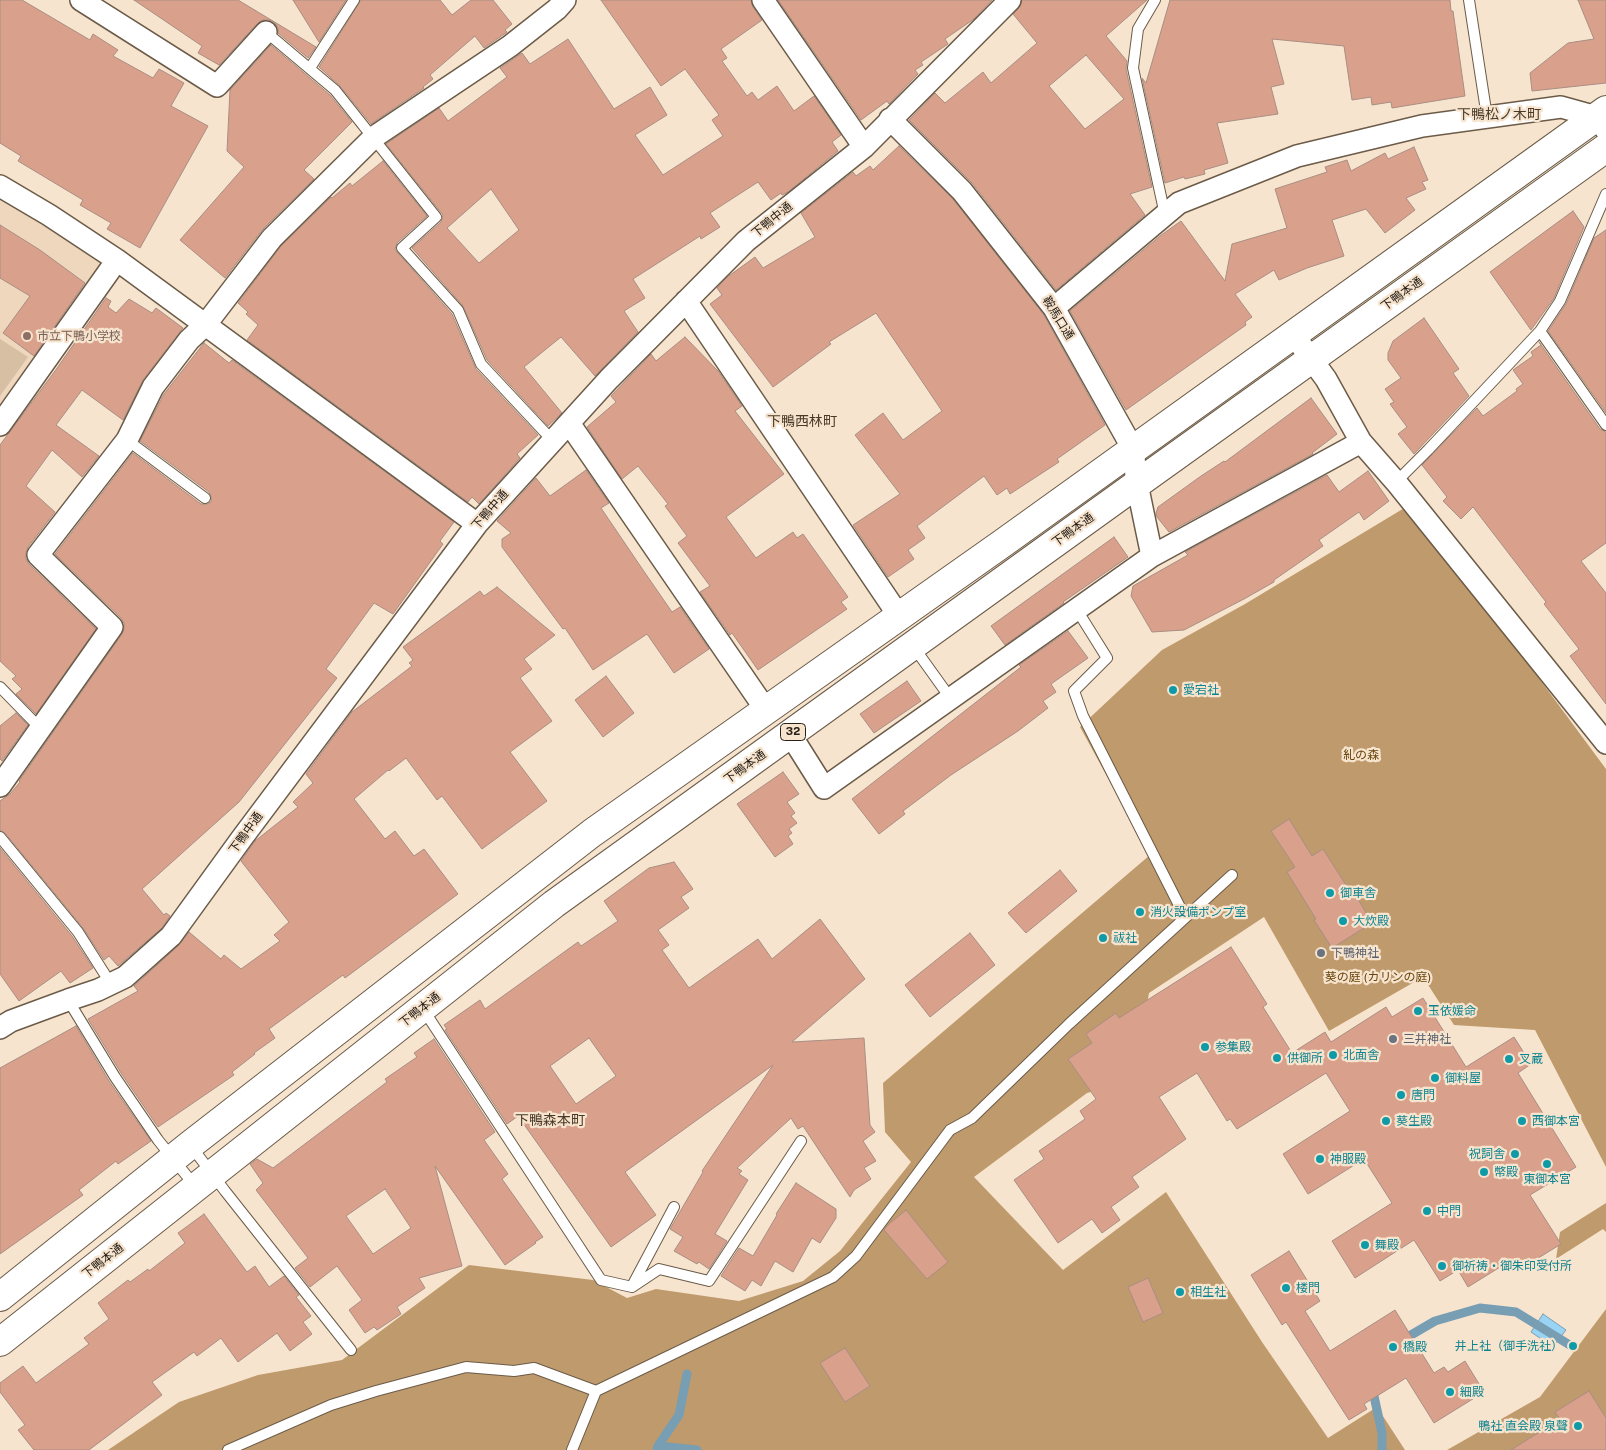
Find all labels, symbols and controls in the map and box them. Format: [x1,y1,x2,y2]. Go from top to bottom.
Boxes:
district label: 下鴨松ノ木町 [1457,107,1541,123]
street label: 下鴨中通 [749,199,795,241]
street label: 下鴨本通 [1378,274,1426,314]
street label: 鞍馬口通 [1039,294,1077,342]
place label: 市立下鴨小学校 [37,329,121,343]
marker: 市立下鴨小学校 [21,330,33,342]
district label: 下鴨西林町 [767,414,837,430]
street label: 下鴨中通 [469,487,511,533]
street label: 下鴨本通 [1049,510,1097,550]
place label: 愛宕社 [1183,683,1219,697]
marker: 愛宕社 [1167,684,1179,696]
road number: 32 [780,724,806,740]
street label: 下鴨本通 [721,747,769,787]
park label: 糺の森 [1343,748,1379,762]
street label: 下鴨中通 [226,809,266,857]
place label: 御車舎 [1340,886,1376,900]
marker: 御車舎 [1324,887,1336,899]
place label: 消火設備ポンプ室 [1150,905,1246,919]
marker: 消火設備ポンプ室 [1134,906,1146,918]
place label: 大炊殿 [1353,914,1389,928]
marker: 大炊殿 [1337,915,1349,927]
place label: 祓社 [1113,931,1137,945]
marker: 祓社 [1097,932,1109,944]
place label: 下鴨神社 [1331,946,1379,960]
marker: 下鴨神社 [1315,947,1327,959]
park label: 葵の庭 (カリンの庭) [1325,970,1431,984]
street label: 下鴨本通 [397,990,443,1030]
place label: 玉依媛命 [1428,1004,1476,1018]
marker: 玉依媛命 [1412,1005,1424,1017]
place label: 三井神社 [1403,1032,1451,1046]
marker: 三井神社 [1387,1033,1399,1045]
place label: 参集殿 [1215,1040,1251,1054]
marker: 参集殿 [1199,1041,1211,1053]
place label: 北面舎 [1343,1048,1379,1062]
marker: 北面舎 [1327,1049,1339,1061]
place label: 供御所 [1287,1051,1323,1065]
marker: 供御所 [1271,1052,1283,1064]
place label: 叉蔵 [1519,1052,1543,1066]
marker: 叉蔵 [1503,1053,1515,1065]
place label: 御料屋 [1445,1071,1481,1085]
marker: 御料屋 [1429,1072,1441,1084]
place label: 唐門 [1411,1088,1435,1102]
marker: 唐門 [1395,1089,1407,1101]
district label: 下鴨森本町 [515,1113,585,1129]
place label: 葵生殿 [1396,1114,1432,1128]
place label: 西御本宮 [1532,1114,1580,1128]
marker: 葵生殿 [1380,1115,1392,1127]
marker: 西御本宮 [1516,1115,1528,1127]
place label: 祝詞舎 [1469,1147,1505,1161]
marker: 祝詞舎 [1509,1148,1521,1160]
place label: 神服殿 [1330,1152,1366,1166]
marker: 神服殿 [1314,1153,1326,1165]
marker: 東御本宮 [1541,1158,1553,1170]
place label: 幣殿 [1494,1165,1518,1179]
marker: 幣殿 [1478,1166,1490,1178]
place label: 東御本宮 [1523,1172,1571,1186]
place label: 中門 [1437,1204,1461,1218]
marker: 中門 [1421,1205,1433,1217]
place label: 舞殿 [1375,1238,1399,1252]
marker: 舞殿 [1359,1239,1371,1251]
street label: 下鴨本通 [80,1241,126,1281]
place label: 御祈祷・御朱印受付所 [1452,1259,1572,1273]
marker: 御祈祷・御朱印受付所 [1436,1260,1448,1272]
place label: 楼門 [1296,1281,1320,1295]
marker: 楼門 [1280,1282,1292,1294]
place label: 相生社 [1190,1285,1226,1299]
marker: 相生社 [1174,1286,1186,1298]
place label: 井上社（御手洗社） [1455,1339,1563,1353]
place label: 橋殿 [1403,1340,1427,1354]
marker: 井上社（御手洗社） [1567,1340,1579,1352]
marker: 橋殿 [1387,1341,1399,1353]
place label: 細殿 [1460,1385,1484,1399]
marker: 細殿 [1444,1386,1456,1398]
place label: 鴨社 直会殿 泉聲 [1478,1419,1568,1433]
marker: 鴨社 直会殿 泉聲 [1572,1420,1584,1432]

